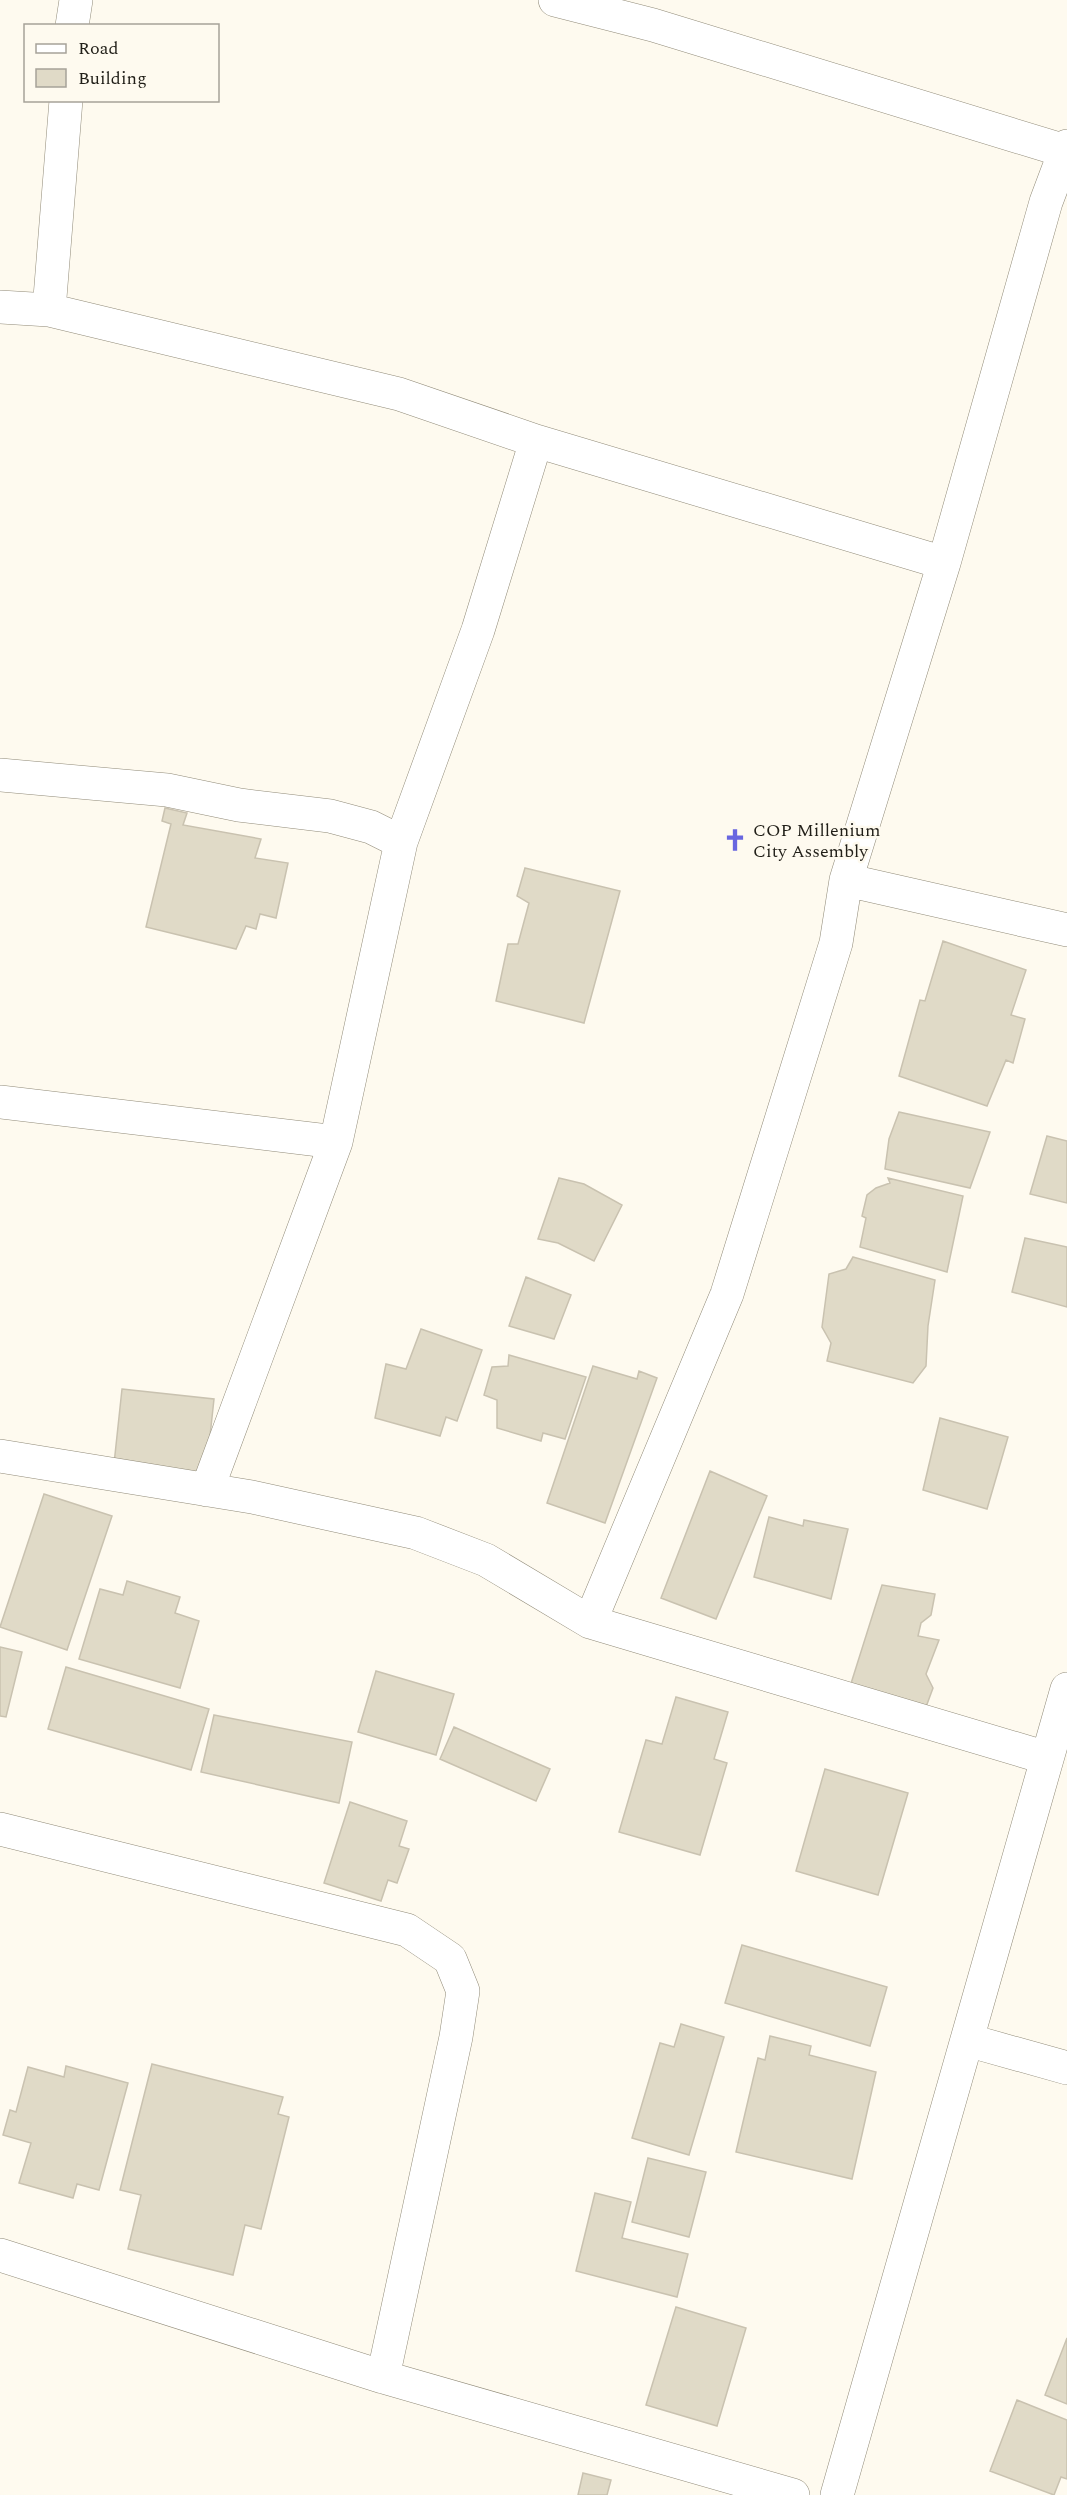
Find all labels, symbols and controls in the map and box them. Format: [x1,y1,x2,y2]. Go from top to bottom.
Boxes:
legend [24,24,219,102]
text: Road [78,35,119,62]
text: Building [78,65,147,92]
place label: COP Millenium City Assembly [753,817,880,865]
church icon: COP Millenium City Assembly [722,827,748,853]

